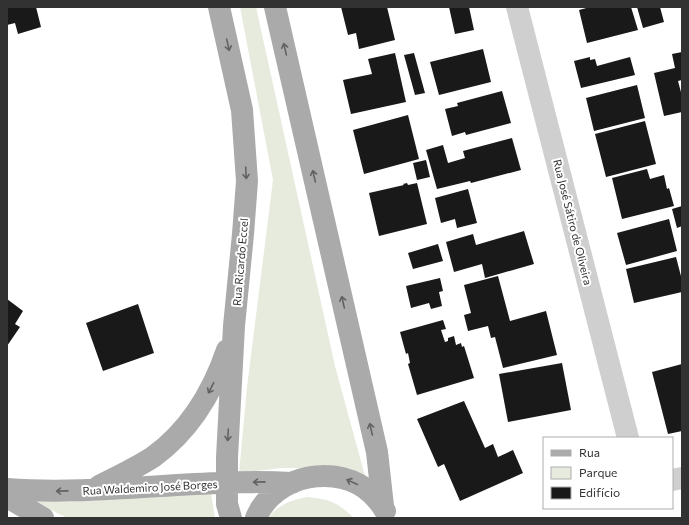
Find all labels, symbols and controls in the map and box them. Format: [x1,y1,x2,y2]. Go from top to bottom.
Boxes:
one-way arrow [225,38,233,51]
one-way arrow [280,43,288,56]
street label: Rua José Sátiro de Oliveira [550,158,595,287]
one-way arrow [243,166,250,179]
one-way arrow [309,169,317,182]
street label: Rua Ricardo Eccel [230,218,250,306]
one-way arrow [338,296,346,309]
one-way arrow [206,382,214,394]
one-way arrow [367,423,375,436]
one-way arrow [225,428,232,441]
legend [543,437,673,509]
text: Rua [579,445,600,459]
text: Parque [579,465,617,479]
street label: Rua Waldemiro José Borges [82,477,218,498]
one-way arrow [253,478,266,486]
one-way arrow [347,478,359,485]
text: Edifício [579,485,620,499]
one-way arrow [56,487,69,494]

